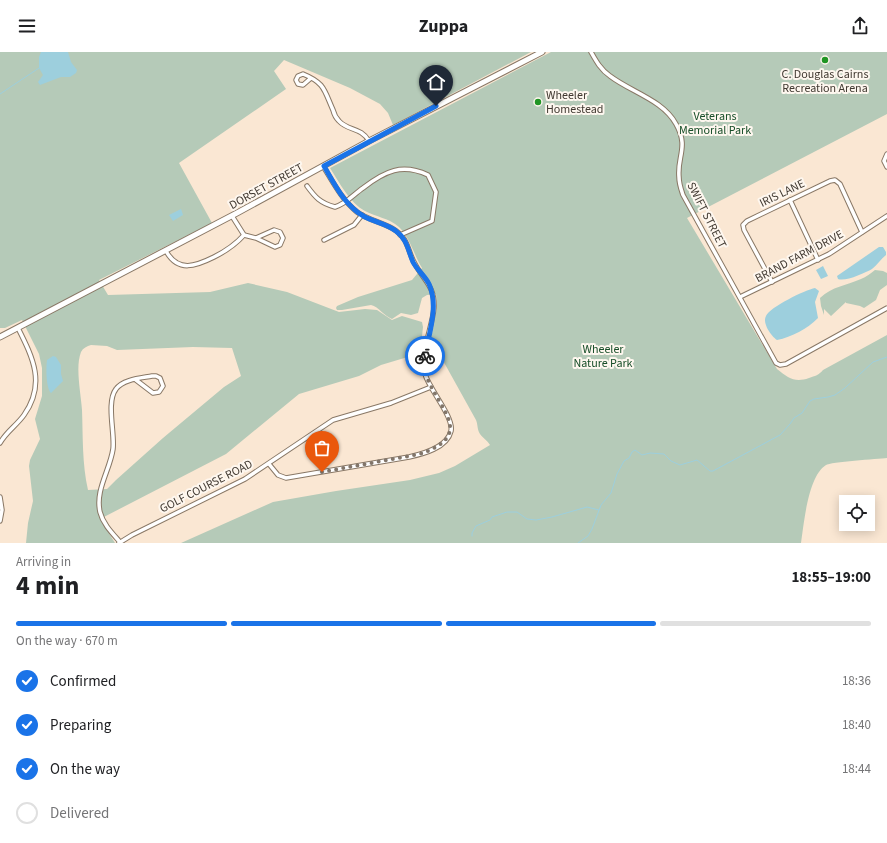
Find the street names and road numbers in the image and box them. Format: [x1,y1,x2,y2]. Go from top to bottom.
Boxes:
street label: DORSET STREET [226,159,307,214]
street label: IRIS LANE [757,175,808,212]
street label: SWIFT STREET [683,179,731,252]
street label: BRAND FARM DRIVE [752,226,846,287]
street label: GOLF COURSE ROAD [157,456,256,517]

